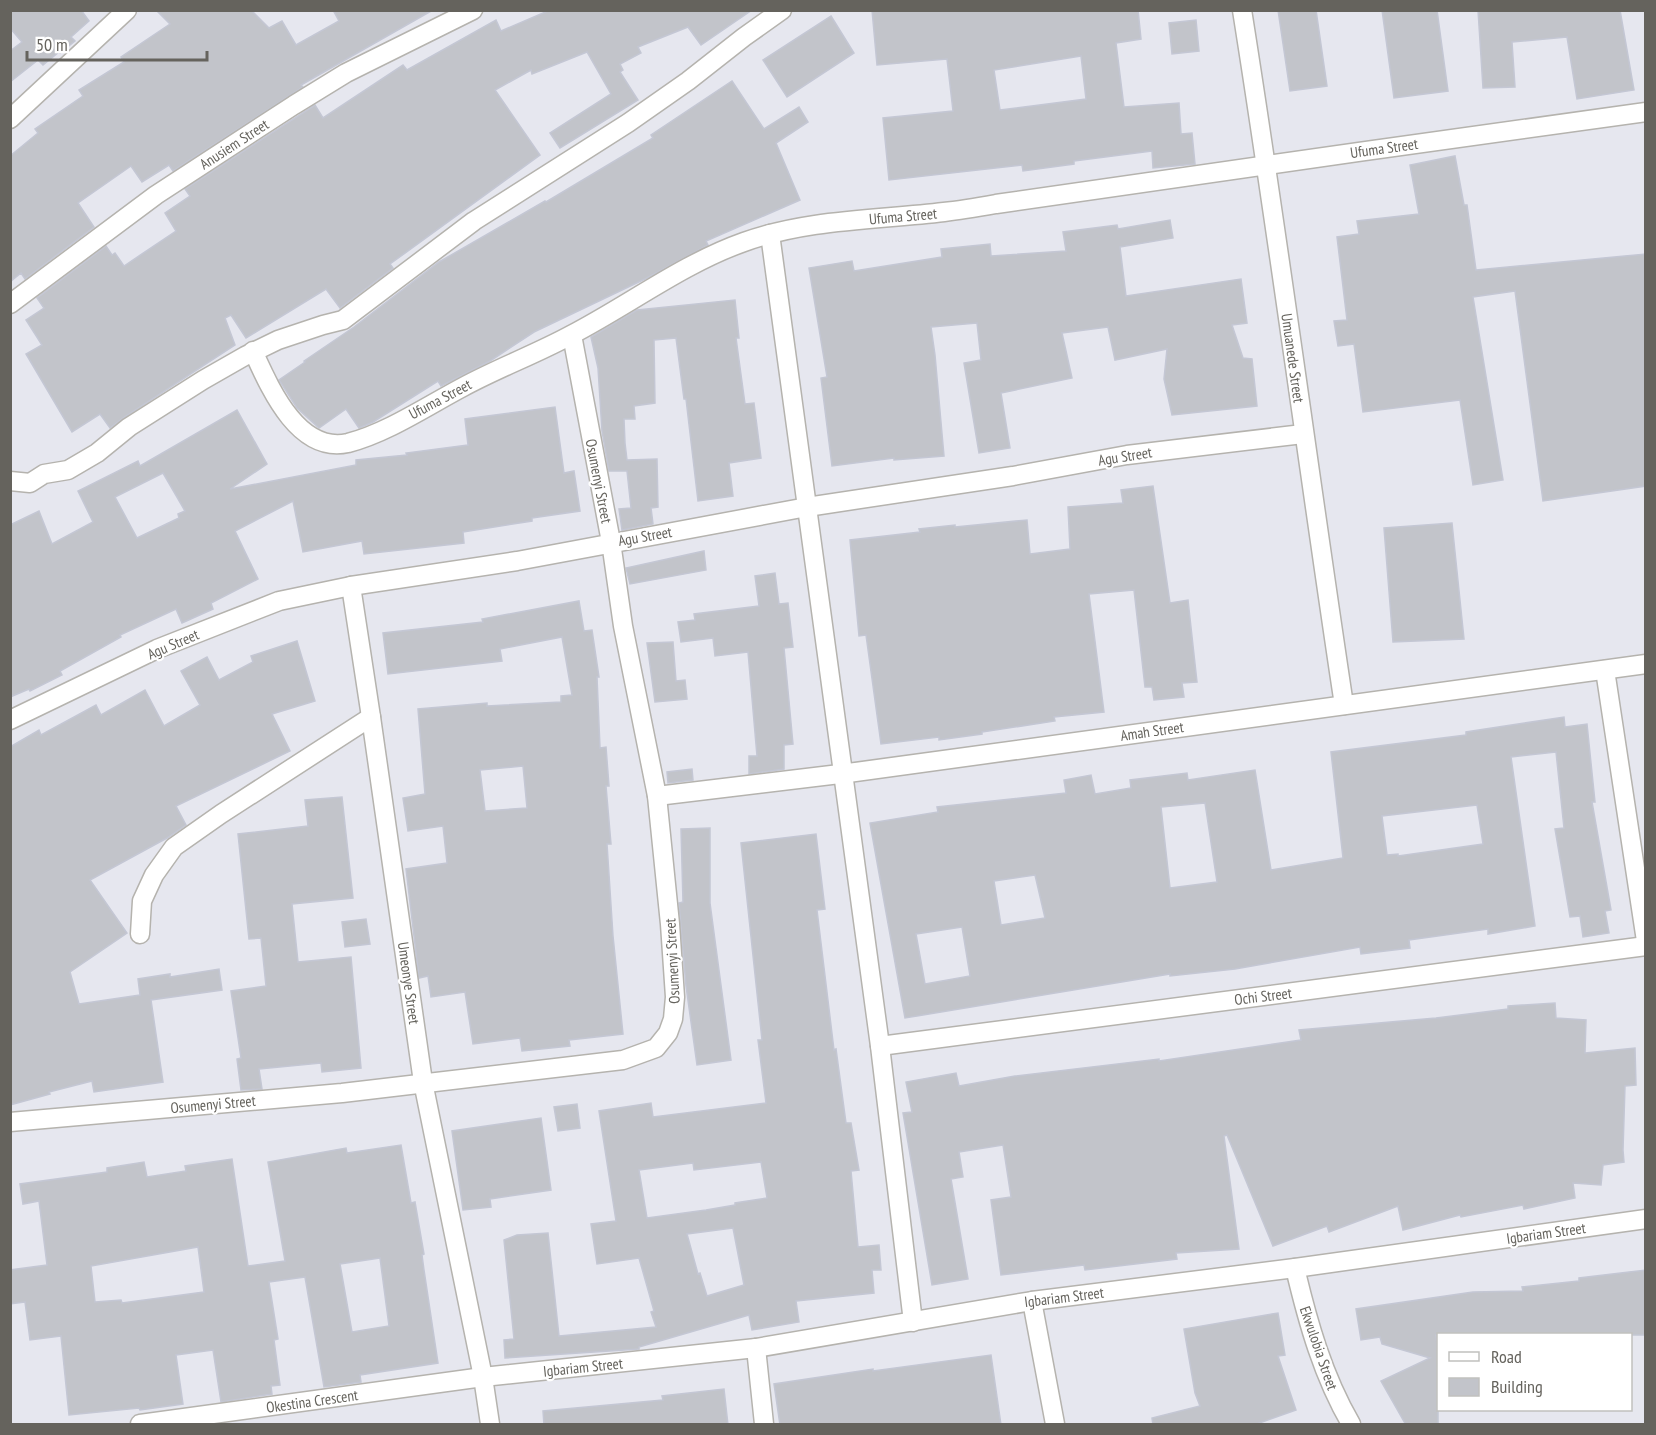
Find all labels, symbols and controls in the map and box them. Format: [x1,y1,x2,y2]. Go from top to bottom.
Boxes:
scale bar [27,24,207,62]
text: 50 m [36,33,68,56]
street label: Anusiem Street [196,115,272,173]
street label: Ufuma Street [1349,134,1419,162]
street label: Ufuma Street [868,204,938,228]
street label: Umuanede Street [1277,312,1309,404]
street label: Ufuma Street [405,375,475,423]
street label: Osumenyi Street [582,437,616,525]
street label: Agu Street [1097,442,1153,470]
street label: Agu Street [617,522,673,550]
street label: Agu Street [144,625,202,663]
street label: Amah Street [1119,717,1185,745]
street label: Osumenyi Street [660,918,684,1004]
street label: Umeonye Street [394,941,424,1025]
street label: Ochi Street [1233,983,1293,1009]
street label: Osumenyi Street [170,1091,256,1117]
street label: Igbariam Street [1505,1218,1587,1248]
street label: Igbariam Street [1023,1283,1105,1311]
street label: Ekwulobia Street [1296,1303,1342,1393]
legend [1437,1333,1632,1411]
text: Road [1491,1345,1522,1368]
street label: Igbariam Street [542,1353,624,1381]
text: Building [1491,1375,1543,1398]
street label: Okestina Crescent [265,1385,359,1417]

